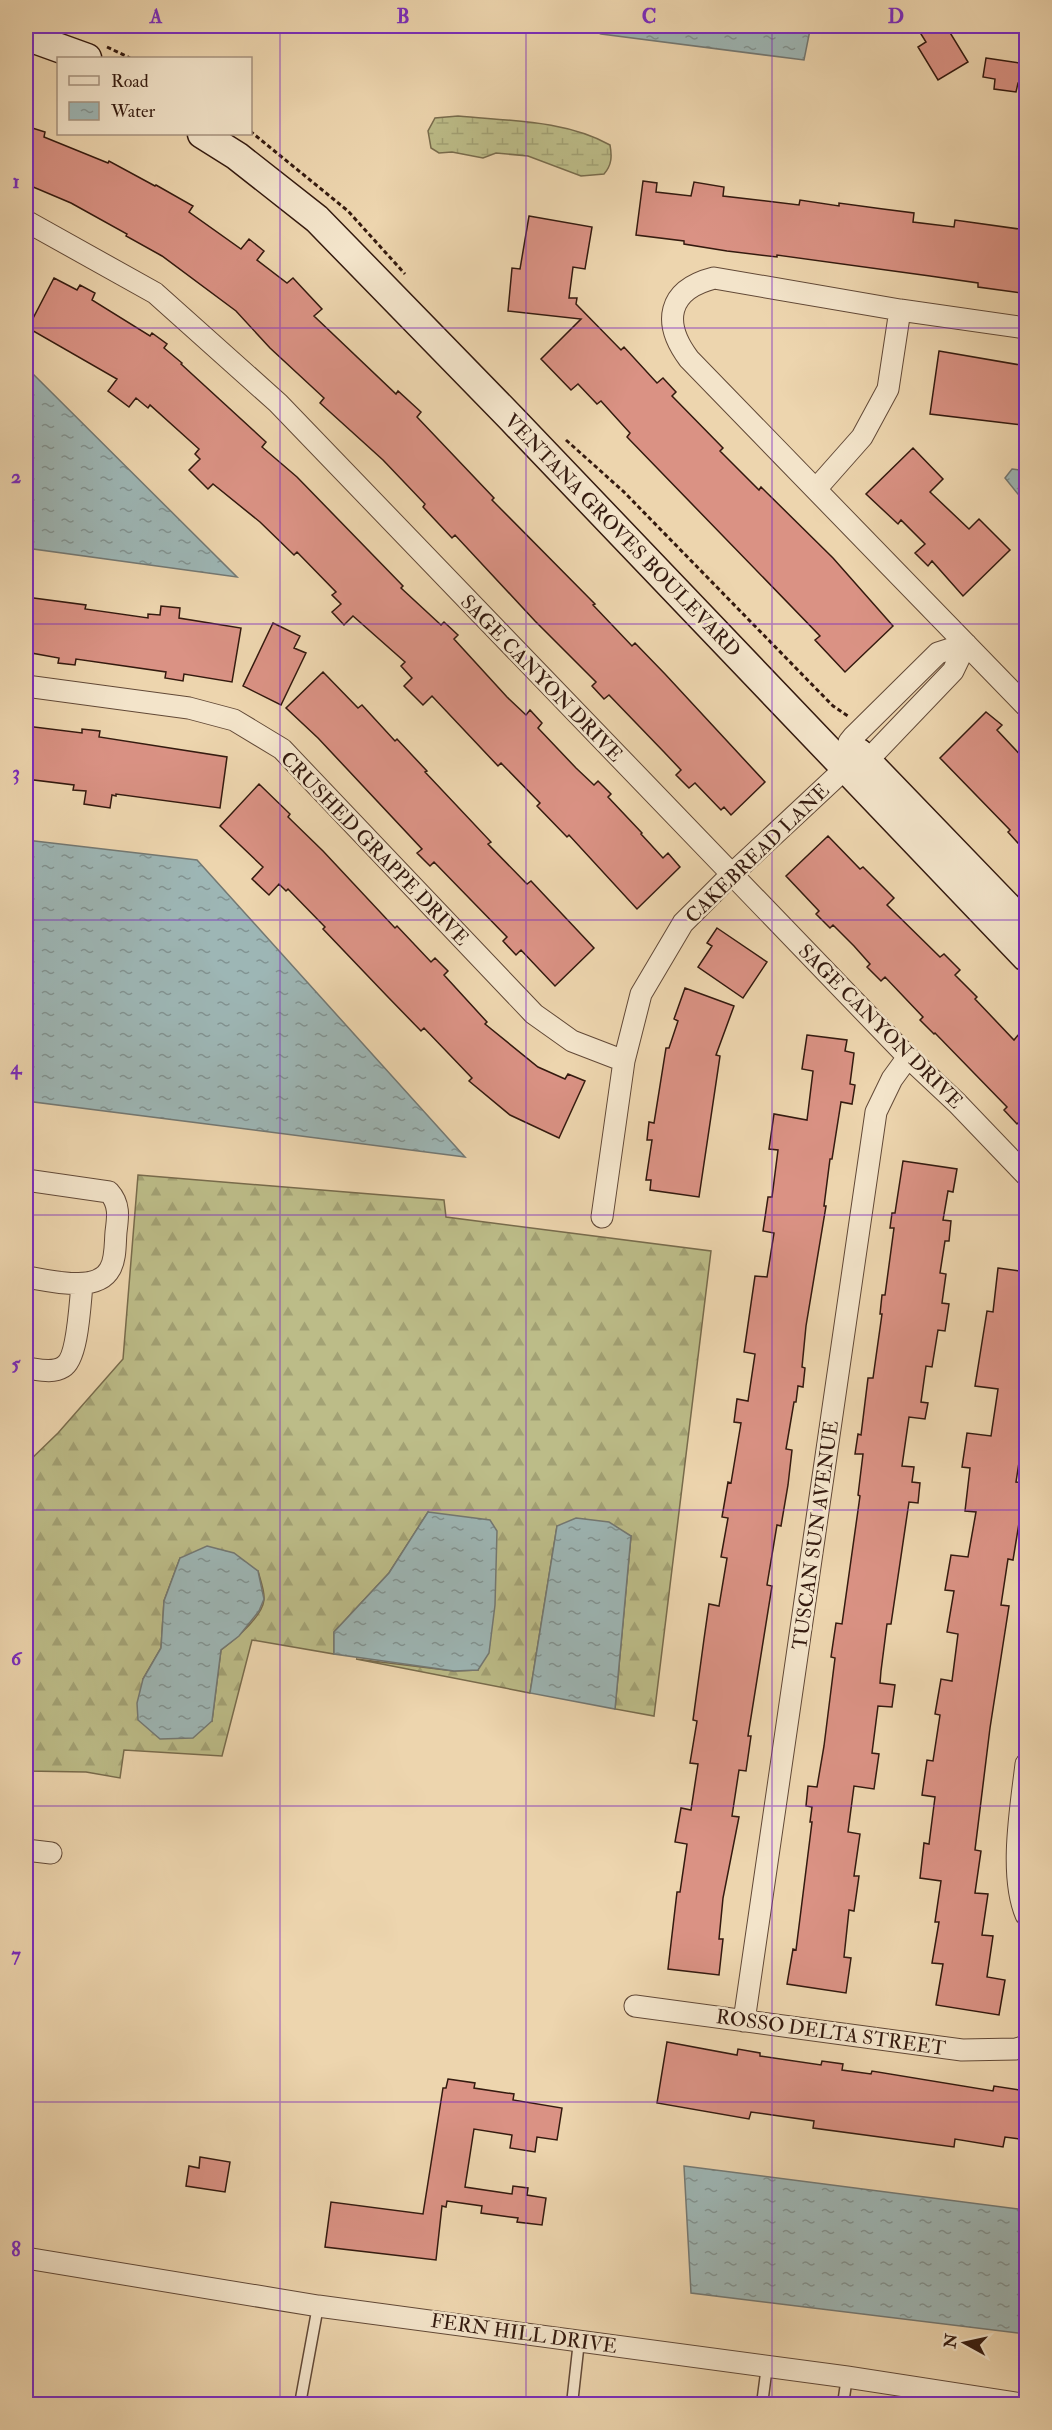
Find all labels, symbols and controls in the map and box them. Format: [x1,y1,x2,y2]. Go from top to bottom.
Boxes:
text: A [149,4,163,29]
text: B [396,4,410,29]
text: C [642,4,656,29]
text: D [888,4,904,29]
legend [57,57,252,135]
text: Road [111,70,149,93]
text: Water [110,100,155,123]
text: 1 [12,169,20,194]
street label: VENTANA GROVES BOULEVARD [499,408,746,662]
text: 2 [11,464,21,489]
street label: SAGE CANYON DRIVE [455,590,628,767]
street label: CRUSHED GRAPPE DRIVE [275,746,474,951]
text: 3 [12,760,20,785]
street label: CAKEBREAD LANE [680,778,835,929]
street label: SAGE CANYON DRIVE [793,939,968,1114]
text: 4 [10,1055,23,1080]
text: 5 [12,1351,22,1376]
street label: TUSCAN SUN AVENUE [787,1419,844,1651]
text: 6 [11,1646,23,1671]
text: 7 [11,1942,21,1967]
street label: ROSSO DELTA STREET [714,2004,948,2061]
text: 8 [11,2237,21,2262]
street label: FERN HILL DRIVE [429,2308,619,2359]
north arrow [935,2313,995,2373]
text: N [940,2332,962,2351]

